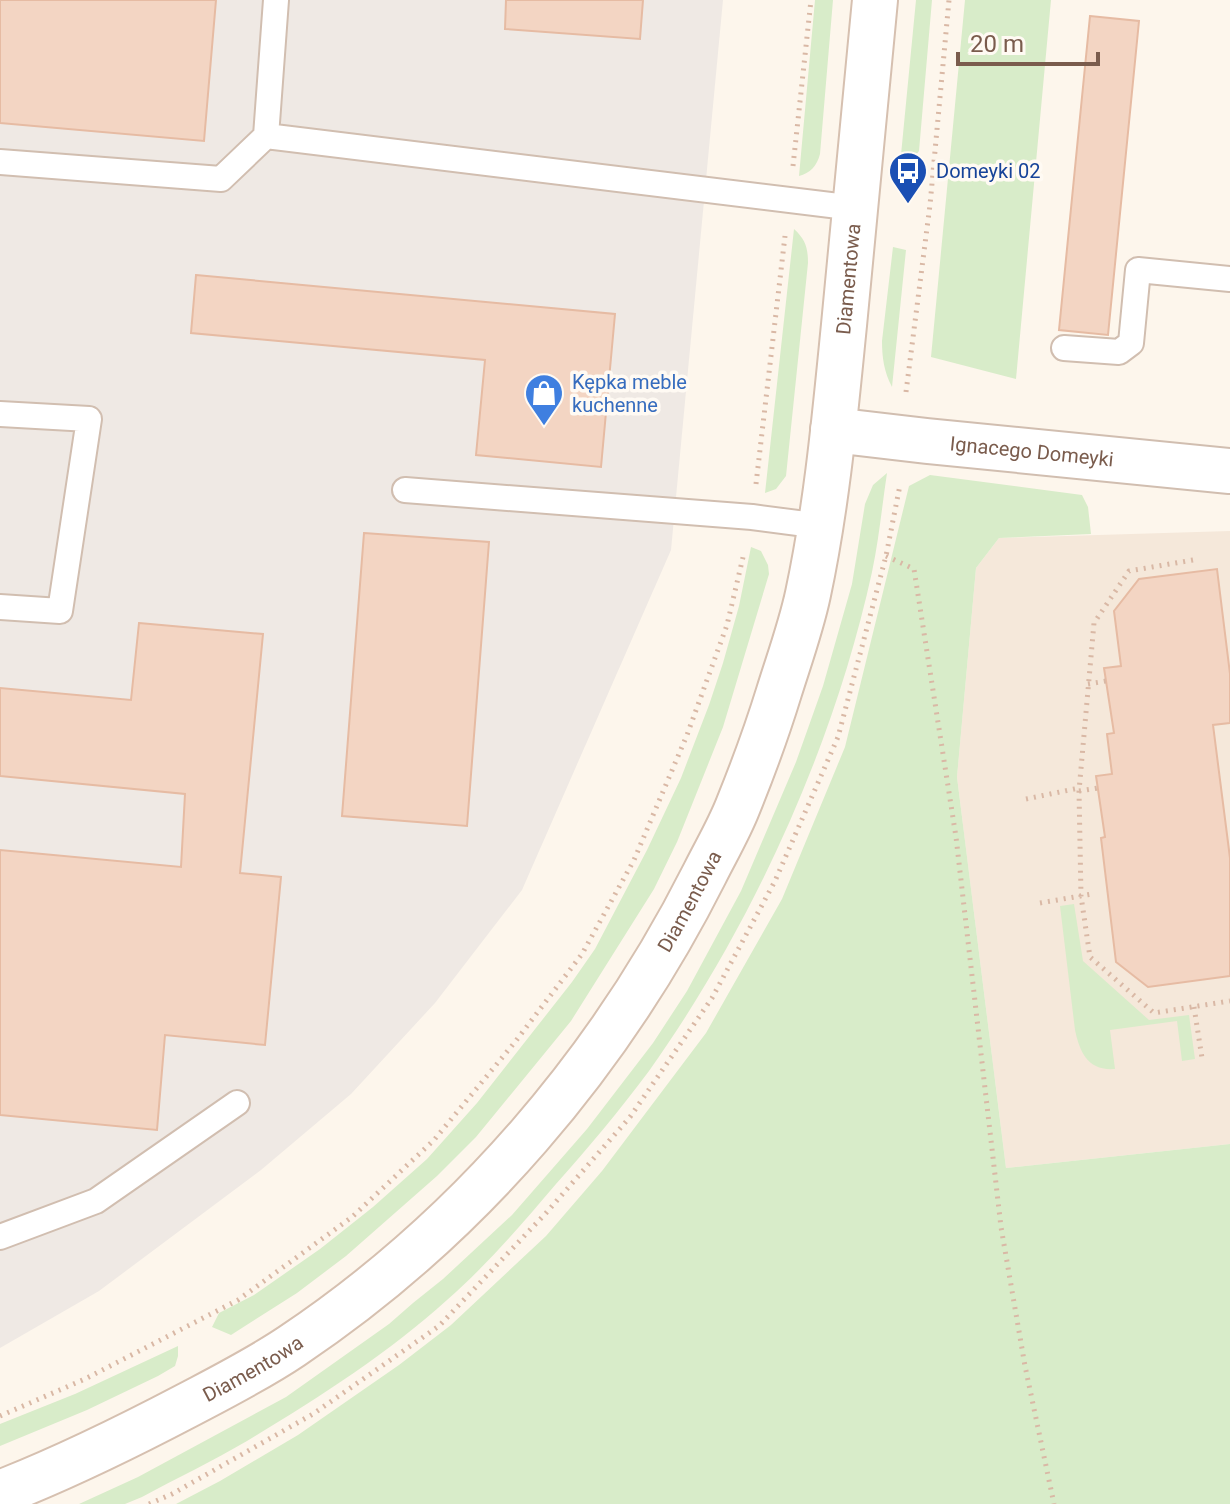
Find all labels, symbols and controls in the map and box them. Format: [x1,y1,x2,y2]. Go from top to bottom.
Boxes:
scale bar [958,16,1098,66]
text: 20 m [970,30,1024,58]
bus stop icon: Domeyki 02 [887,150,929,205]
place label: Domeyki 02 [936,159,1040,183]
street label: Diamentowa [831,222,866,336]
place label: Kępka meble kuchenne [572,370,687,417]
shop icon: Kępka meble kuchenne [523,372,565,427]
street label: Ignacego Domeyki [949,431,1115,471]
street label: Diamentowa [652,846,727,956]
street label: Diamentowa [199,1330,307,1407]

